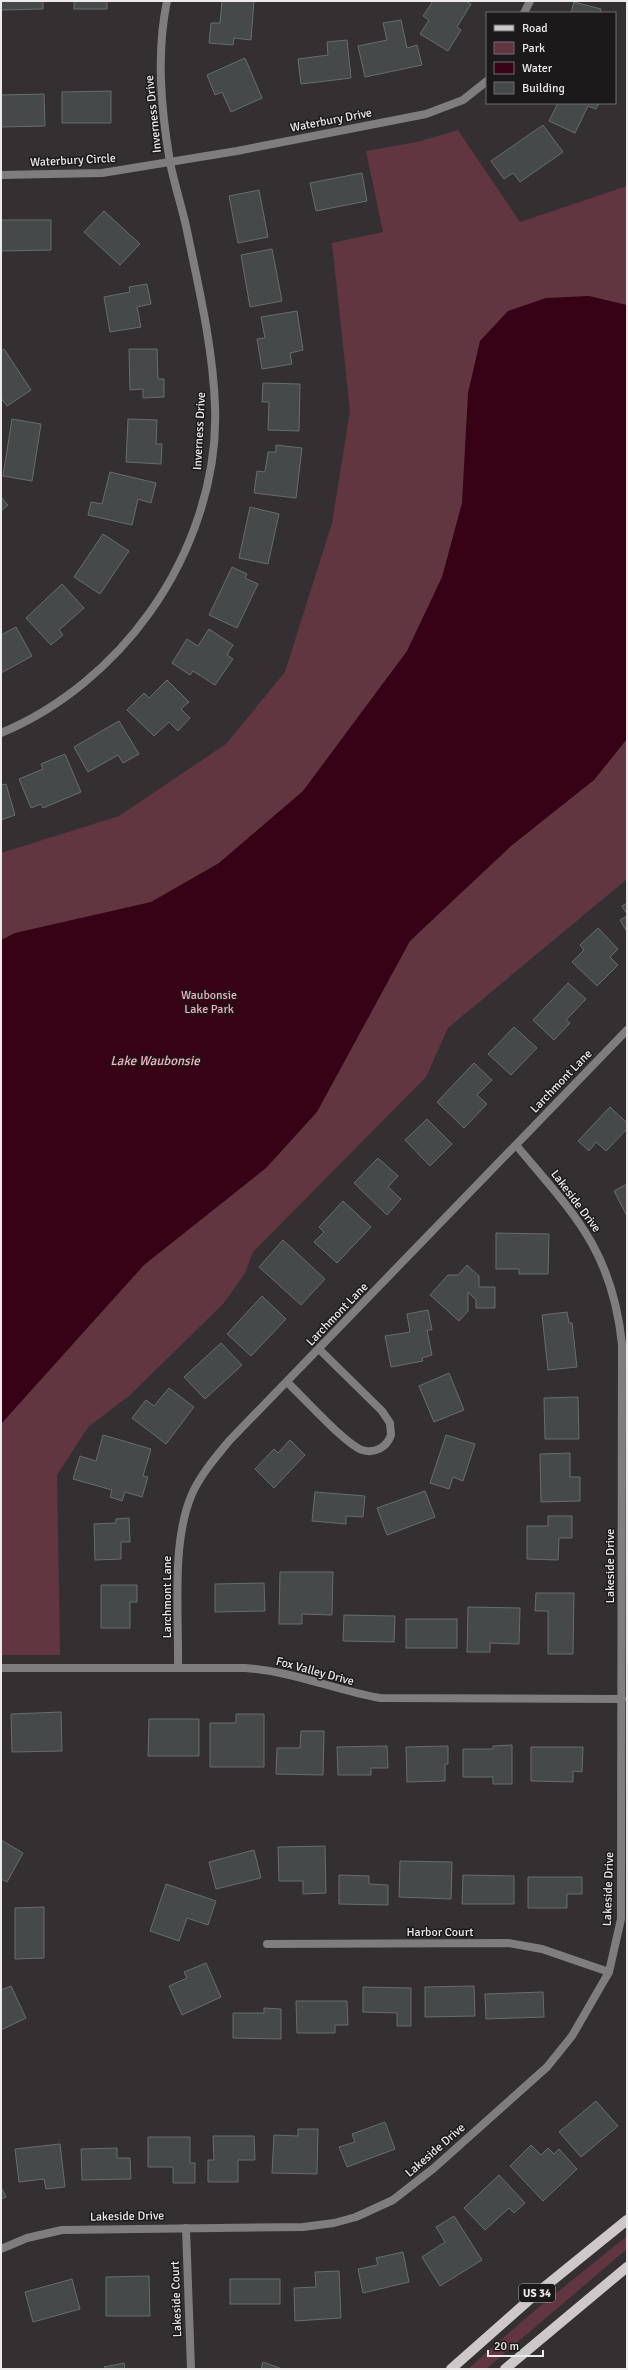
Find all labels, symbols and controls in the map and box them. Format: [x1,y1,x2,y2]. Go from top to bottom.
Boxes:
legend [486,12,616,104]
text: Road [522,21,548,36]
text: Park [522,41,545,56]
text: Water [522,61,553,76]
street label: Inverness Drive [142,74,165,154]
text: Building [522,81,565,96]
street label: Waterbury Drive [289,105,373,136]
street label: Waterbury Circle [30,151,116,170]
street label: Inverness Drive [190,392,209,470]
park label: Waubonsie Lake Park [181,988,237,1017]
street label: Larchmont Lane [527,1046,595,1116]
water label: Lake Waubonsie [110,1053,201,1069]
street label: Lakeside Drive [547,1167,604,1236]
street label: Larchmont Lane [303,1279,371,1349]
street label: Lakeside Drive [603,1529,618,1603]
street label: Larchmont Lane [160,1556,175,1638]
street label: Fox Valley Drive [274,1654,356,1689]
street label: Lakeside Drive [600,1852,617,1926]
street label: Harbor Court [406,1925,474,1940]
street label: Lakeside Drive [402,2120,468,2180]
street label: Lakeside Drive [90,2208,164,2225]
street label: Lakeside Court [168,2261,185,2337]
road number: US 34 [519,2284,555,2302]
scale bar [488,2332,543,2358]
text: 20 m [494,2339,519,2354]

